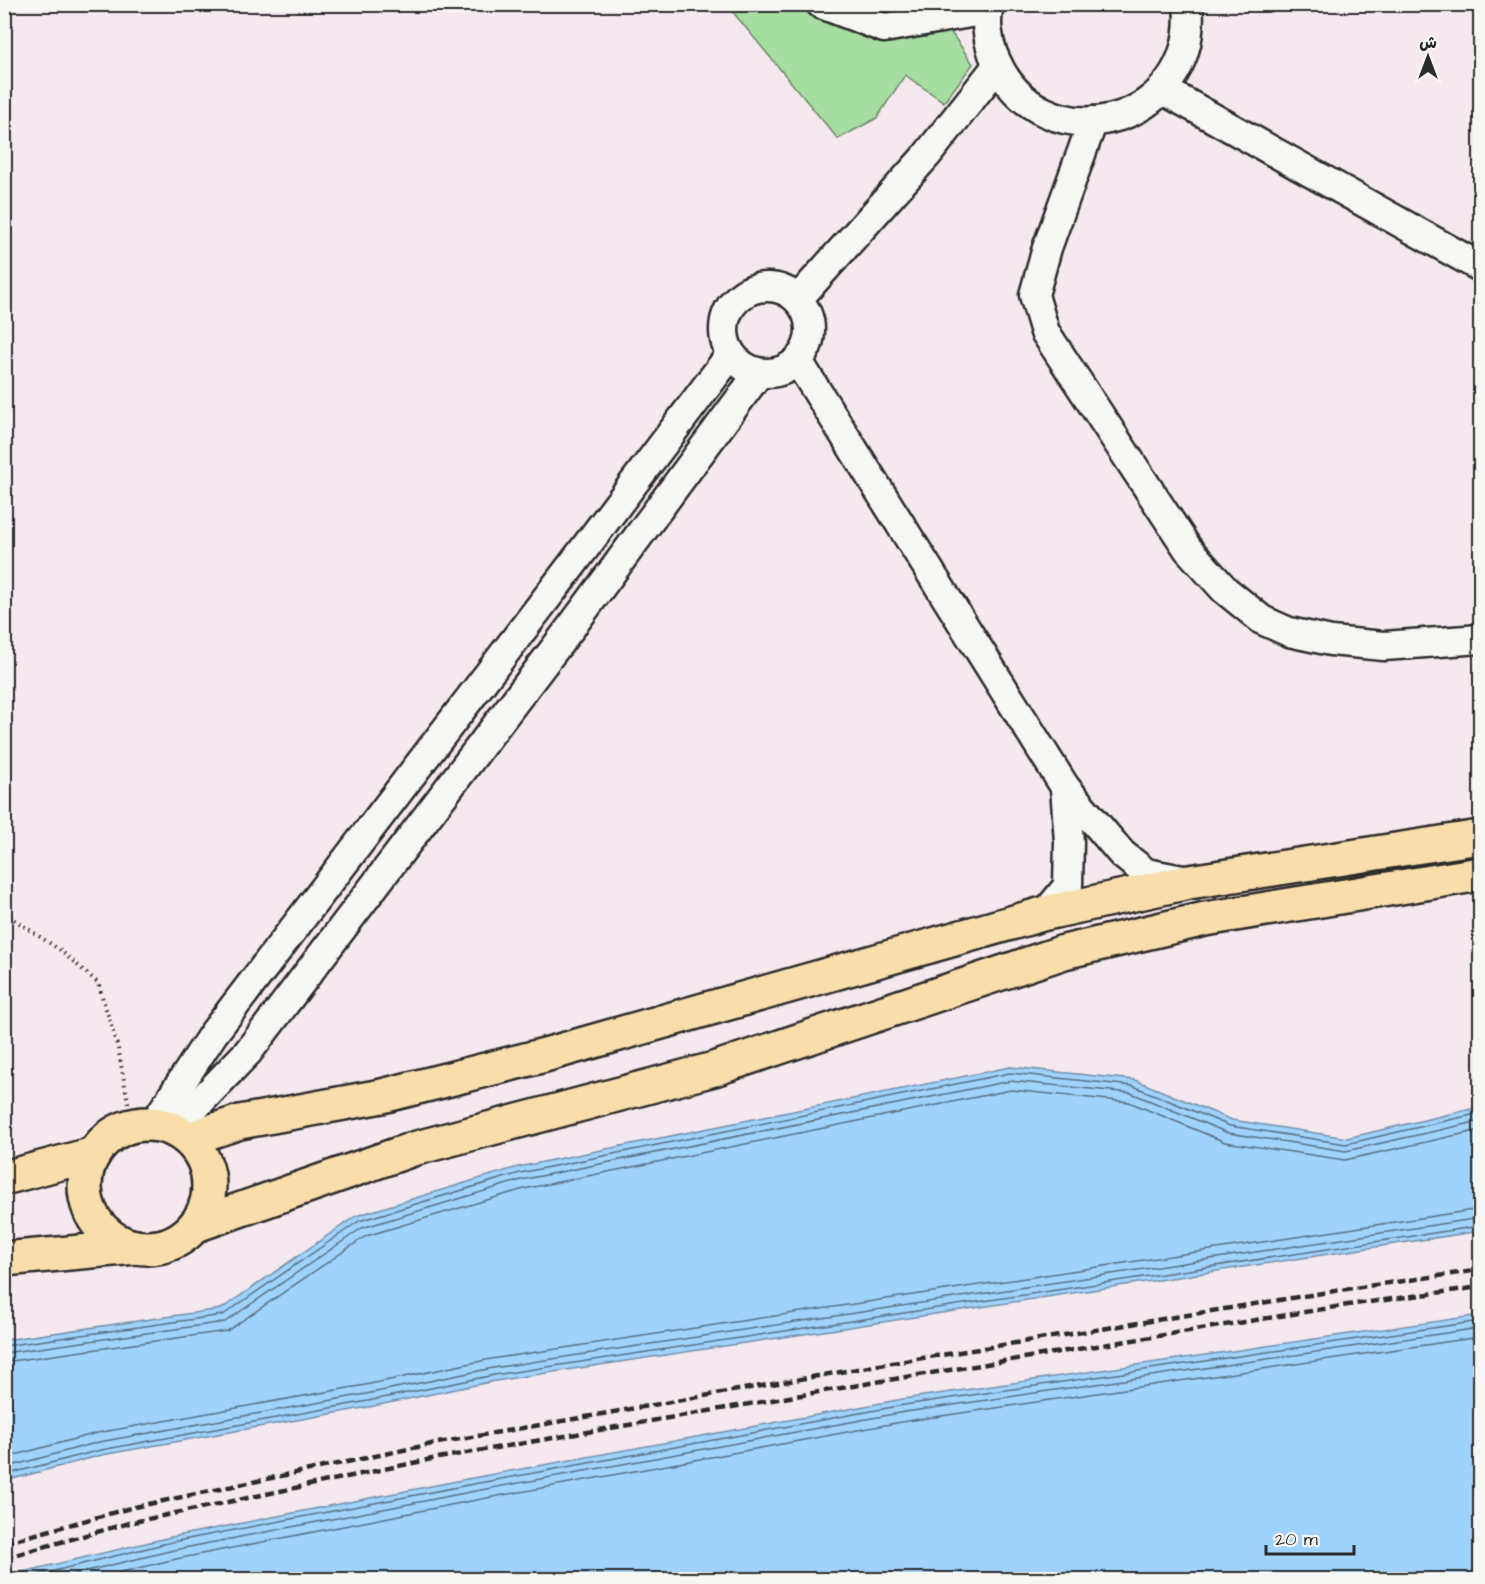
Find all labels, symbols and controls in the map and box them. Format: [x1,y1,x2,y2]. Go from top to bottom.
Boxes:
north arrow [1398,27,1458,87]
text: ش [1419,32,1437,54]
scale bar [1266,1518,1354,1556]
text: 20 m [1275,1527,1318,1552]

